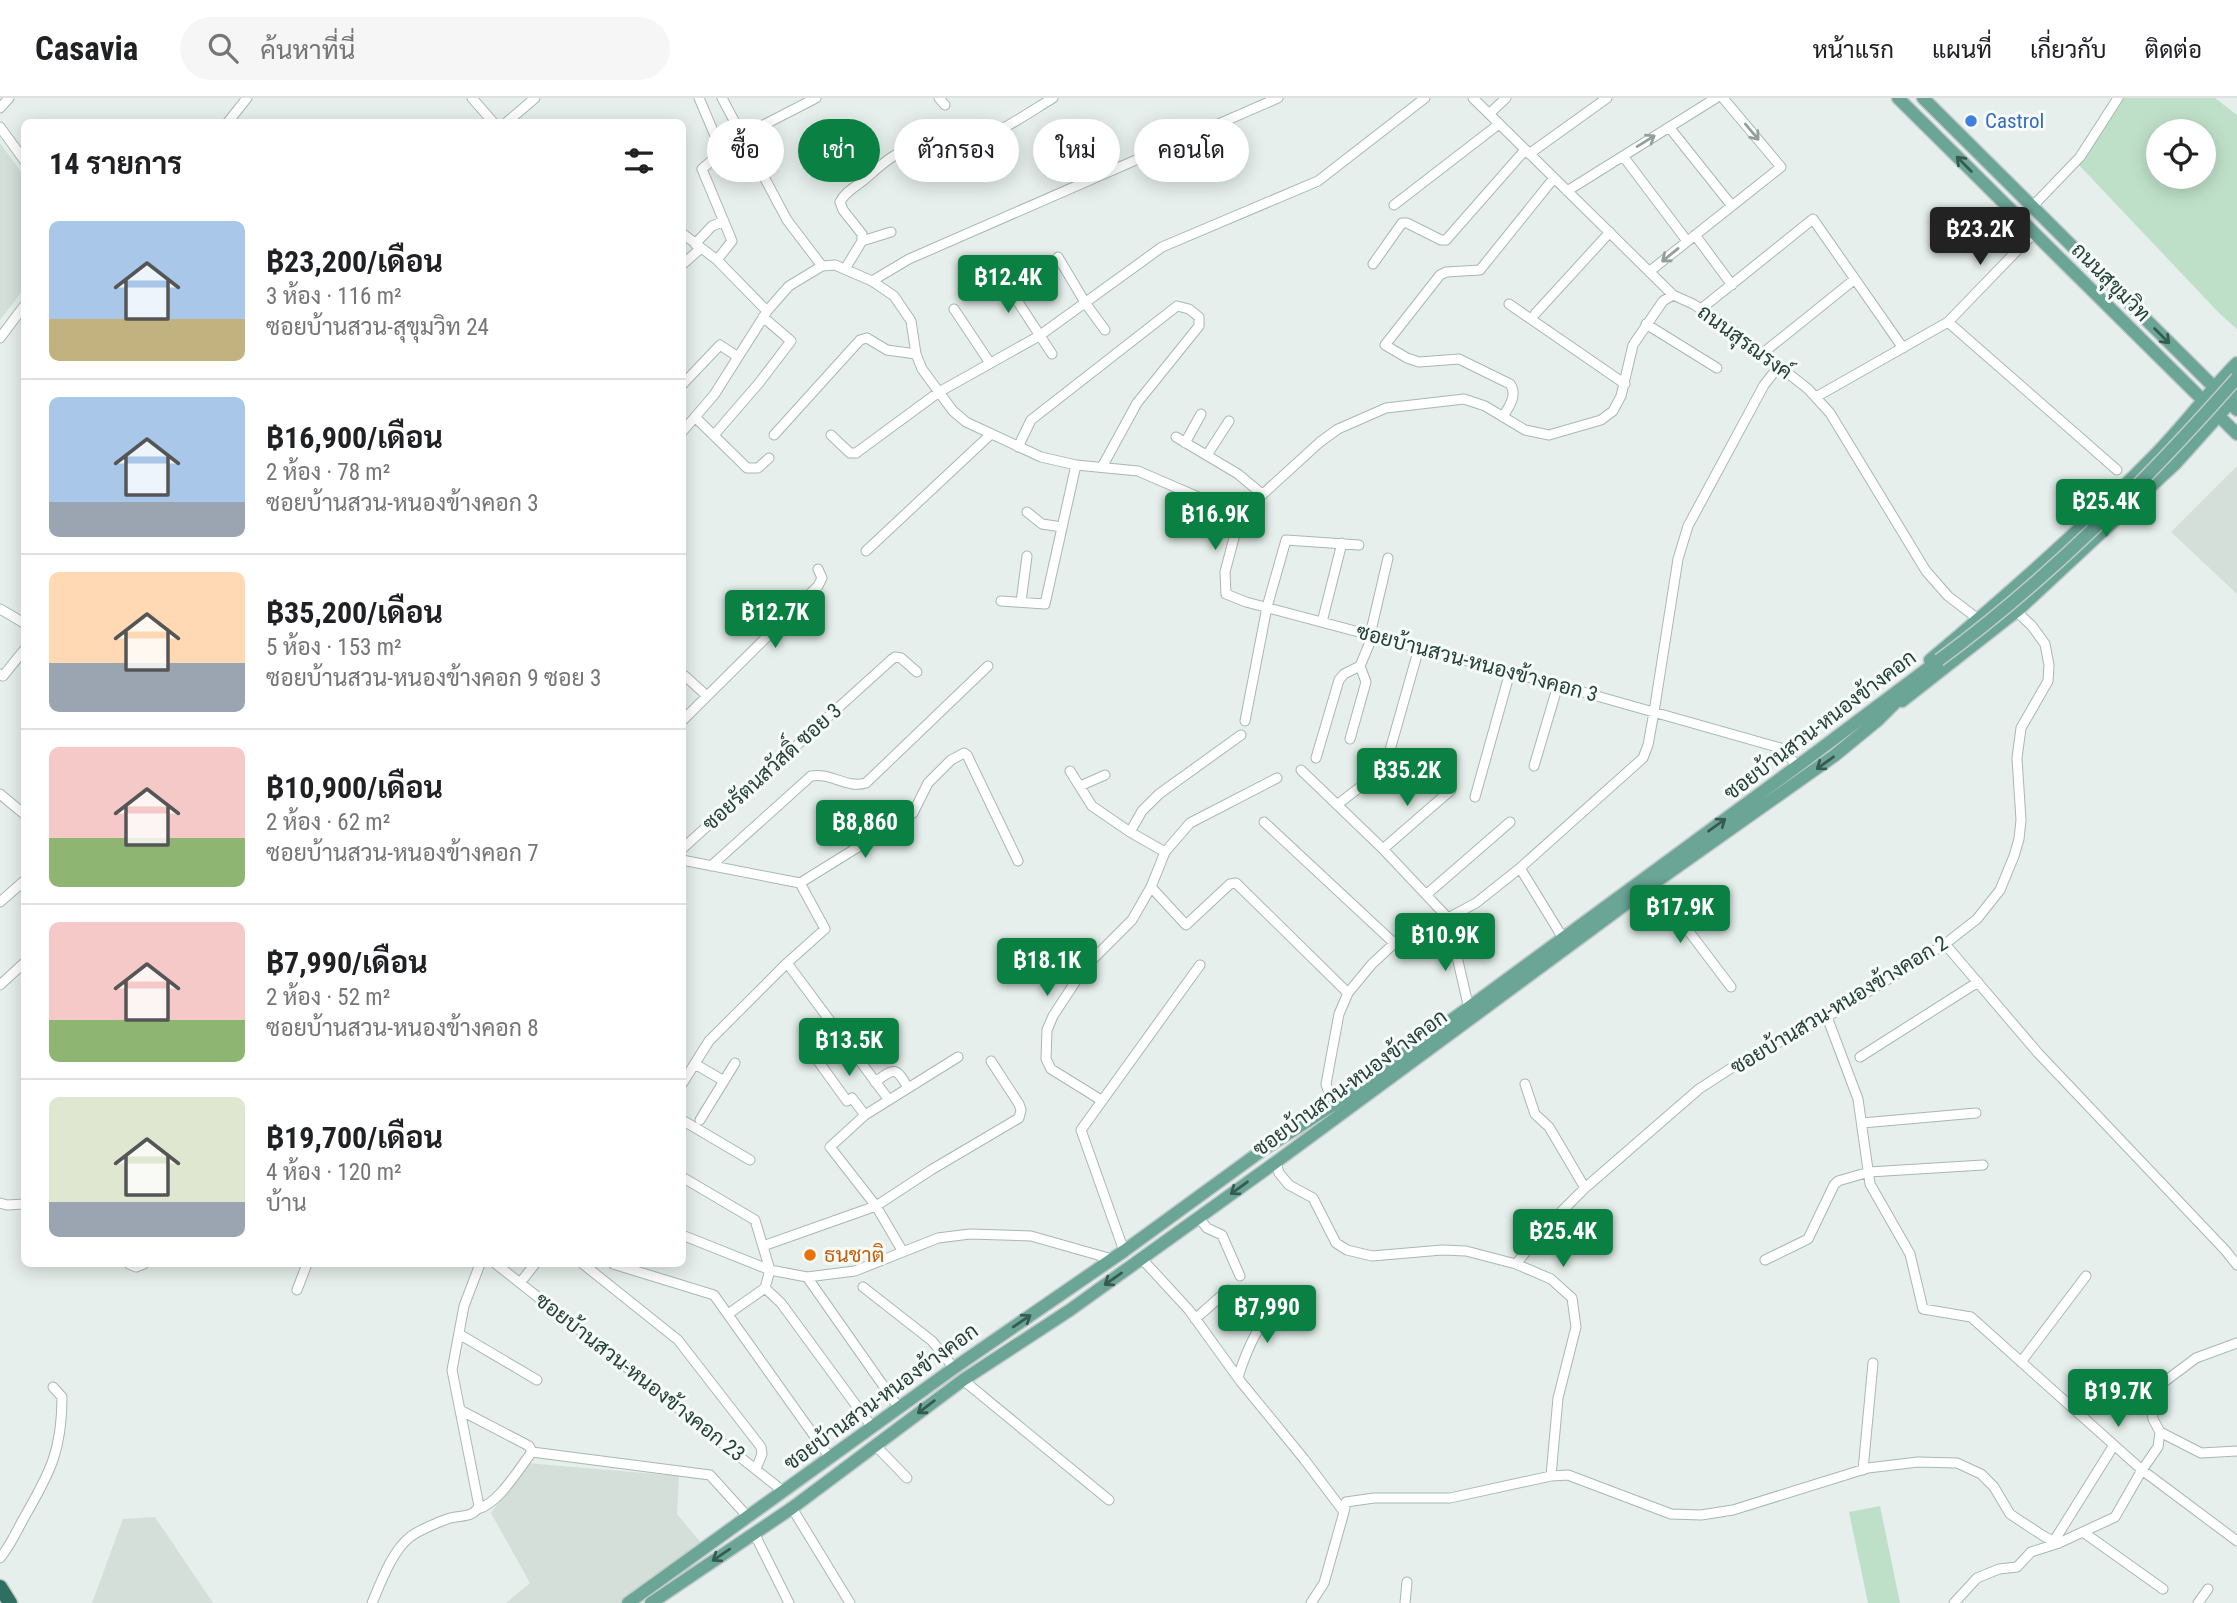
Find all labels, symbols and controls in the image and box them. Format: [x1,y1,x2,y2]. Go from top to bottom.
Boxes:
search box [180,17,670,80]
text: Casavia [35,29,138,68]
icon: search [204,29,242,67]
text: ค้นหาที่นี่ [260,35,355,65]
text: หน้าแรก [1813,36,1894,64]
text: แผนที่ [1932,36,1992,64]
text: เกี่ยวกับ [2030,36,2107,64]
text: ติดต่อ [2145,36,2202,64]
place label: Castrol [1985,109,2044,133]
marker: Castrol [1963,113,1979,129]
chip: ซื้อ [707,119,784,182]
chip: เช่า [798,119,880,182]
chip: ตัวกรอง [894,119,1019,182]
chip: ใหม่ [1033,119,1120,182]
chip: คอนโด [1134,119,1249,182]
map controls [2146,119,2216,189]
button: locate [2146,119,2216,189]
one-way arrow [1744,123,1760,141]
one-way arrow [1635,134,1655,148]
icon: filters [620,142,658,180]
text: 14 รายการ [49,146,182,181]
one-way arrow [1956,155,1973,172]
pin: ฿23.2K [1923,208,2037,267]
text: ฿23.2K [1946,216,2014,243]
street label: ถนนสุขุมวิท [2065,238,2155,328]
text: ฿23,200/เดือน [266,244,443,279]
one-way arrow [1661,247,1680,262]
icon: home [105,249,189,333]
pin: ฿12.4K [951,256,1065,315]
text: ฿12.4K [974,264,1042,291]
text: 3 ห้อง · 116 m² [266,283,402,310]
street label: ถนนสุรณรงค์ [1692,298,1798,386]
text: ซอยบ้านสวน-สุขุมวิท 24 [266,314,489,341]
one-way arrow [2153,328,2170,345]
text: ฿16,900/เดือน [266,420,443,455]
icon: home [105,425,189,509]
text: 2 ห้อง · 78 m² [266,459,390,486]
pin: ฿25.4K [2049,480,2163,539]
text: ฿25.4K [2072,488,2140,515]
text: ซอยบ้านสวน-หนองข้างคอก 3 [266,490,539,517]
pin: ฿16.9K [1158,492,1272,552]
text: ฿16.9K [1181,501,1249,528]
pin: ฿12.7K [718,590,832,650]
text: ฿35,200/เดือน [266,595,443,630]
text: ฿12.7K [741,599,809,626]
icon: home [105,600,189,684]
street label: ซอยบ้านสวน-หนองข้างคอก 3 [1354,619,1600,707]
text: 5 ห้อง · 153 m² [266,634,402,661]
street label: ซอยบ้านสวน-หนองข้างคอก [1719,645,1921,805]
text: ซอยบ้านสวน-หนองข้างคอก 9 ซอย 3 [266,665,601,692]
street label: ซอยรัตนสวัสดิ์ ซอย 3 [692,692,846,836]
pin: ฿35.2K [1350,748,1464,808]
one-way arrow [1816,756,1835,770]
text: ฿35.2K [1373,757,1441,784]
text: ฿10,900/เดือน [266,770,443,805]
icon: home [105,775,189,859]
pin: ฿8,860 [808,800,922,860]
text: 2 ห้อง · 62 m² [266,809,390,836]
text: ฿8,860 [832,809,898,836]
one-way arrow [1707,818,1726,833]
text: ซอยบ้านสวน-หนองข้างคอก 7 [266,840,539,867]
pin: ฿17.9K [1623,886,1737,945]
text: ฿17.9K [1646,894,1714,921]
pin: ฿10.9K [1388,914,1502,973]
text: ฿10.9K [1411,922,1479,949]
street label: ซอยบ้านสวน-หนองข้างคอก 2 [1726,931,1952,1079]
pin: ฿18.1K [990,939,1104,998]
text: ฿7,990/เดือน [266,945,428,980]
text: ฿18.1K [1013,947,1081,974]
icon: home [105,950,189,1034]
text: 2 ห้อง · 52 m² [266,984,390,1011]
street label: ซอยบ้านสวน-หนองข้างคอก [1248,1005,1452,1161]
text: ซอยบ้านสวน-หนองข้างคอก 8 [266,1015,539,1042]
pin: ฿13.5K [792,1018,906,1078]
text: ฿13.5K [815,1027,883,1054]
text: ฿19,700/เดือน [266,1120,443,1155]
icon: home [105,1125,189,1209]
text: 4 ห้อง · 120 m² [266,1159,402,1186]
one-way arrow [1230,1181,1248,1196]
text: บ้าน [266,1190,307,1217]
pin: ฿25.4K [1506,1210,1620,1269]
text: ฿25.4K [1529,1218,1597,1245]
place label: ธนชาติ [824,1243,884,1267]
marker: ธนชาติ [802,1247,818,1263]
one-way arrow [1104,1272,1123,1286]
pin: ฿7,990 [1210,1286,1324,1345]
street label: ซอยบ้านสวน-หนองข้างคอก 23 [530,1288,750,1466]
text: ฿7,990 [1234,1294,1300,1321]
one-way arrow [1012,1314,1031,1328]
street label: ซอยบ้านสวน-หนองข้างคอก [779,1319,983,1475]
pin: ฿19.7K [2061,1370,2175,1429]
text: ฿19.7K [2084,1378,2152,1405]
one-way arrow [917,1400,935,1415]
one-way arrow [712,1548,732,1562]

